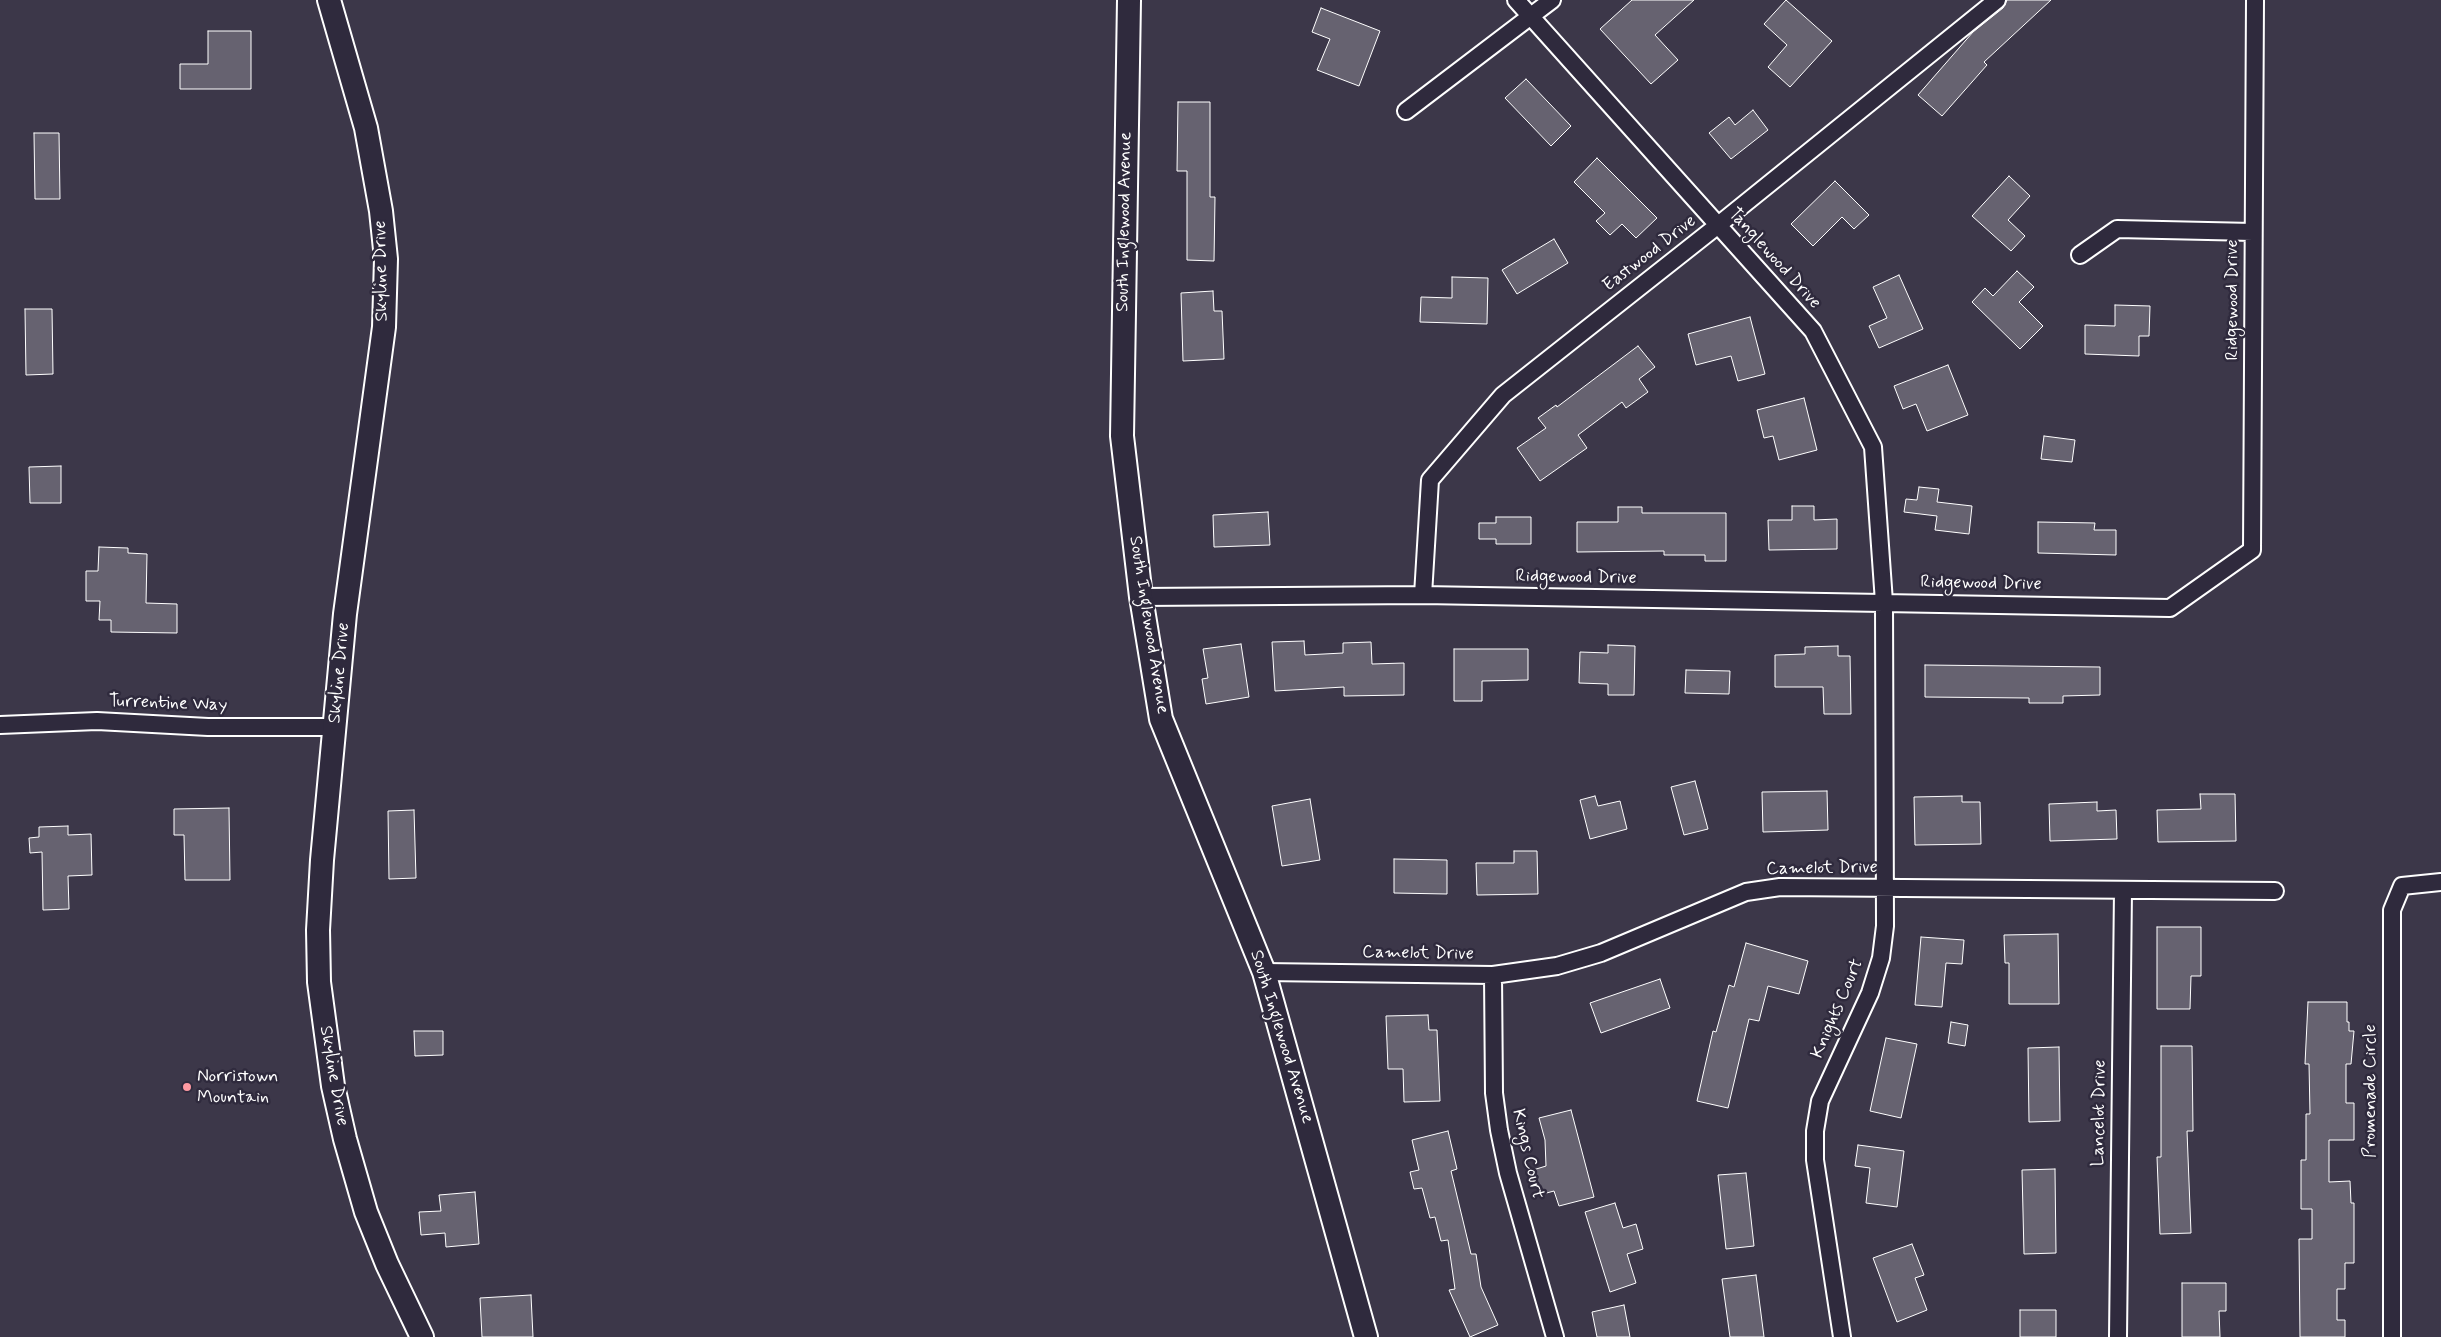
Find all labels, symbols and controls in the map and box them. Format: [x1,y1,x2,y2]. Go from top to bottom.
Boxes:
street label: South Inglewood Avenue [1113,132,1137,312]
street label: Tanglewood Drive [1723,204,1825,314]
street label: Eastwood Drive [1599,211,1701,297]
street label: Skyline Drive [370,220,394,322]
street label: Ridgewood Drive [2222,239,2244,361]
street label: South Inglewood Avenue [1123,534,1173,716]
street label: Ridgewood Drive [1515,566,1637,590]
street label: Ridgewood Drive [1920,572,2042,596]
street label: Skyline Drive [325,622,355,724]
street label: Turrentine Way [108,691,228,717]
street label: Camelot Drive [1766,857,1878,881]
street label: Camelot Drive [1362,942,1474,966]
street label: South Inglewood Avenue [1244,948,1318,1126]
street label: Knights Court [1807,956,1869,1062]
street label: Skyline Drive [314,1024,352,1128]
street label: Promenade Circle [2360,1024,2382,1158]
street label: Lancelot Drive [2088,1059,2112,1167]
place label: Norristown Mountain [197,1066,278,1108]
marker: Norristown Mountain [181,1081,193,1093]
street label: Kings Court [1506,1107,1548,1201]

